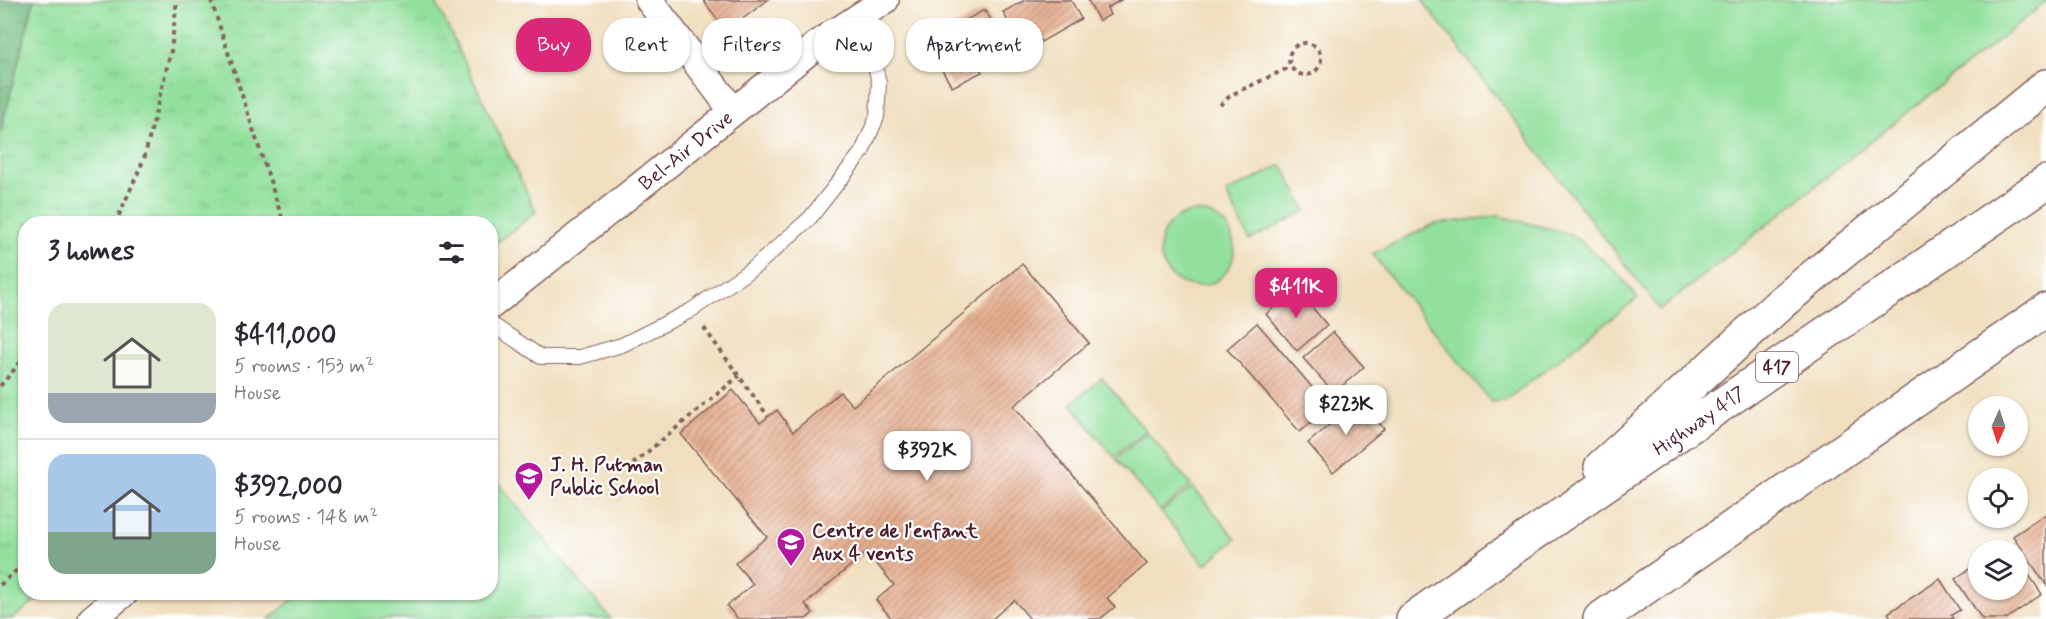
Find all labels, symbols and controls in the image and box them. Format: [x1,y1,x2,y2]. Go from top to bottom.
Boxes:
chip: Buy [516,18,591,72]
chip: Rent [603,18,690,72]
chip: Filters [702,18,802,72]
chip: New [814,18,894,72]
chip: Apartment [906,18,1043,72]
street label: Bel-Air Drive [633,105,739,197]
text: 3 homes [48,235,135,269]
icon: filters [435,236,468,269]
pin: $411K [1254,268,1338,319]
text: $411K [1269,274,1323,301]
text: $411,000 [234,319,336,353]
icon: home [96,327,168,399]
road number: 417 [1756,352,1798,382]
text: 5 rooms · 153 m² [234,353,374,380]
text: House [234,380,281,407]
street label: Highway 417 [1648,380,1751,463]
pin: $223K [1304,385,1388,436]
text: $223K [1319,391,1373,418]
north arrow [1968,396,2028,456]
map controls [1968,396,2028,600]
pin: $392K [885,431,969,482]
text: $392K [898,437,956,464]
place label: J. H. Putman Public School [550,452,663,502]
school or university icon: J. H. Putman Public School [513,460,545,502]
button: locate [1968,468,2028,528]
text: $392,000 [234,470,343,504]
icon: home [96,478,168,550]
text: 5 rooms · 148 m² [234,504,378,531]
place label: Centre de l'enfant Aux 4 vents [812,518,979,568]
school or university icon: Centre de l'enfant Aux 4 vents [775,526,807,568]
text: House [234,531,281,558]
button: layers [1968,540,2028,600]

